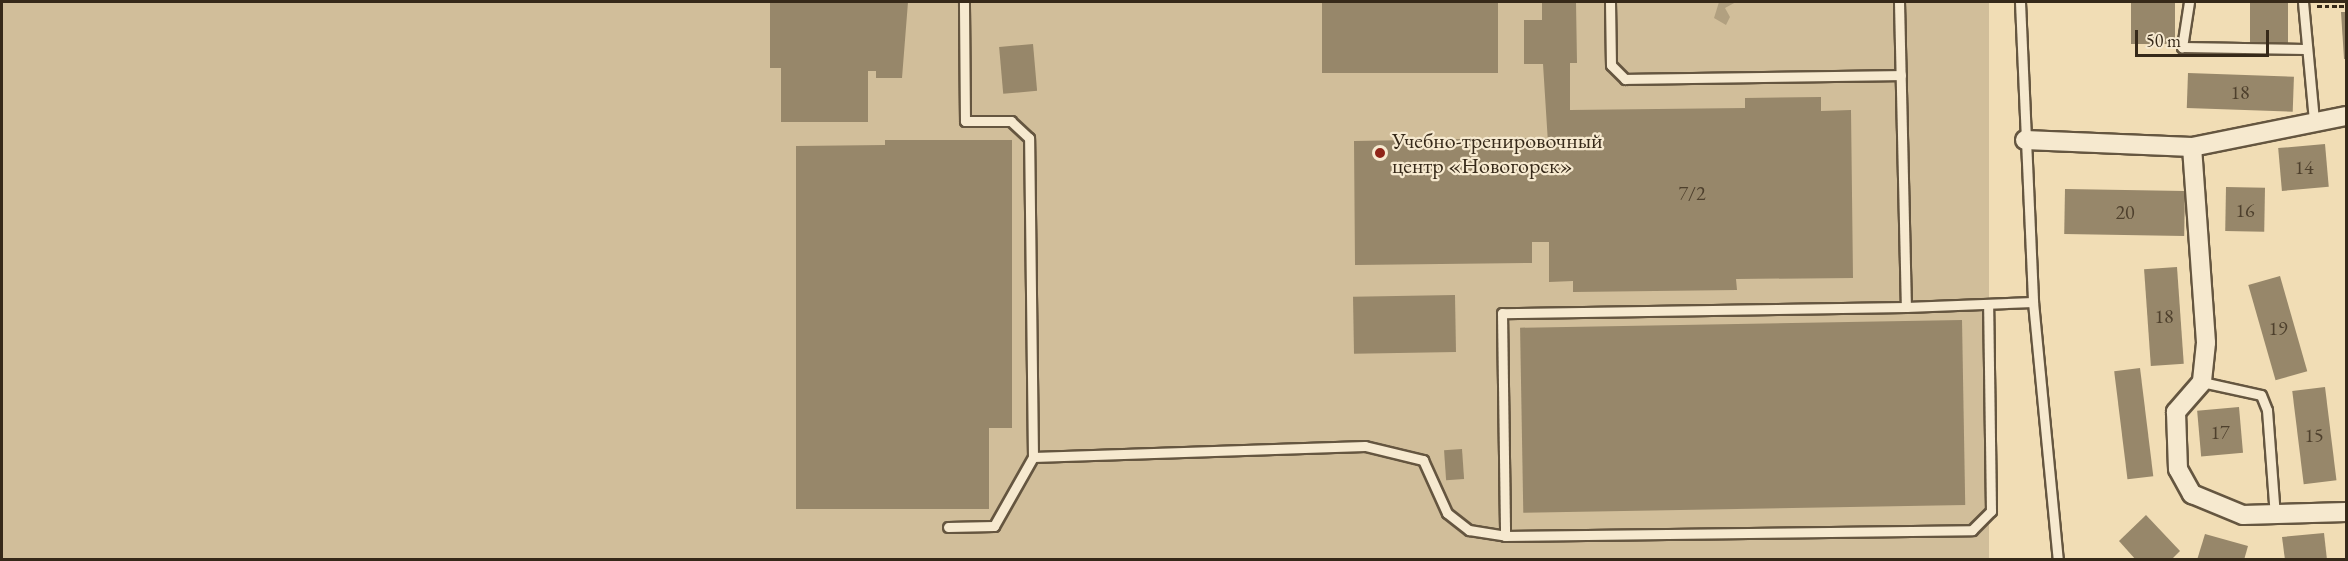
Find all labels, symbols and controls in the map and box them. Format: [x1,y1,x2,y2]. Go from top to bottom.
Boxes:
scale bar [2138,18,2272,56]
text: 50 m [2146,29,2181,52]
house number: 18 [2230,80,2250,104]
place label: Учебно-тренировочный центр «Новогорск» [1392,127,1603,178]
marker: Учебно-тренировочный центр «Новогорск» [1373,146,1387,160]
house number: 14 [2294,155,2314,179]
house number: 7/2 [1678,181,1706,205]
house number: 16 [2235,198,2255,222]
house number: 20 [2115,200,2135,224]
house number: 18 [2154,304,2174,328]
house number: 19 [2268,316,2288,340]
house number: 17 [2210,420,2230,444]
house number: 15 [2304,423,2324,447]

